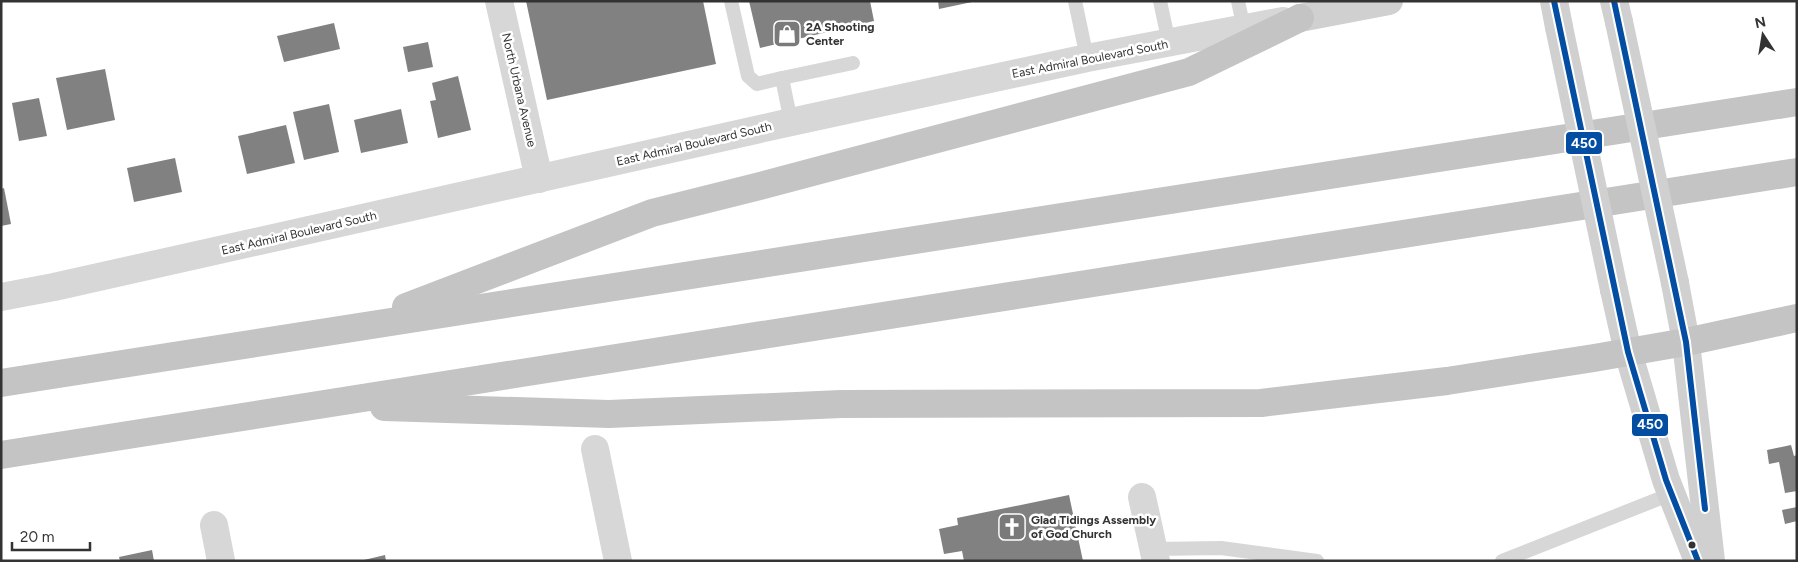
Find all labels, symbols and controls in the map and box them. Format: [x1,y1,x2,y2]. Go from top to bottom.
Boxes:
north arrow [1738,10,1788,60]
text: N [1753,13,1767,32]
shop icon: 2A Shooting Center [772,19,802,49]
place label: 2A Shooting Center [806,20,874,48]
street label: North Urbana Avenue [499,32,539,149]
street label: East Admiral Boulevard South [1011,37,1170,81]
street label: East Admiral Boulevard South [615,119,773,169]
line badge: 450 [1565,131,1603,155]
text: 450 [1571,135,1597,152]
street label: East Admiral Boulevard South [220,208,378,258]
line badge: 450 [1631,413,1669,437]
text: 450 [1637,416,1663,433]
church icon: Glad Tidings Assembly of God Church [997,512,1027,542]
place label: Glad Tidings Assembly of God Church [1031,513,1156,541]
scale bar [12,520,90,552]
text: 20 m [20,528,54,546]
unlabelled marker [1687,540,1697,550]

